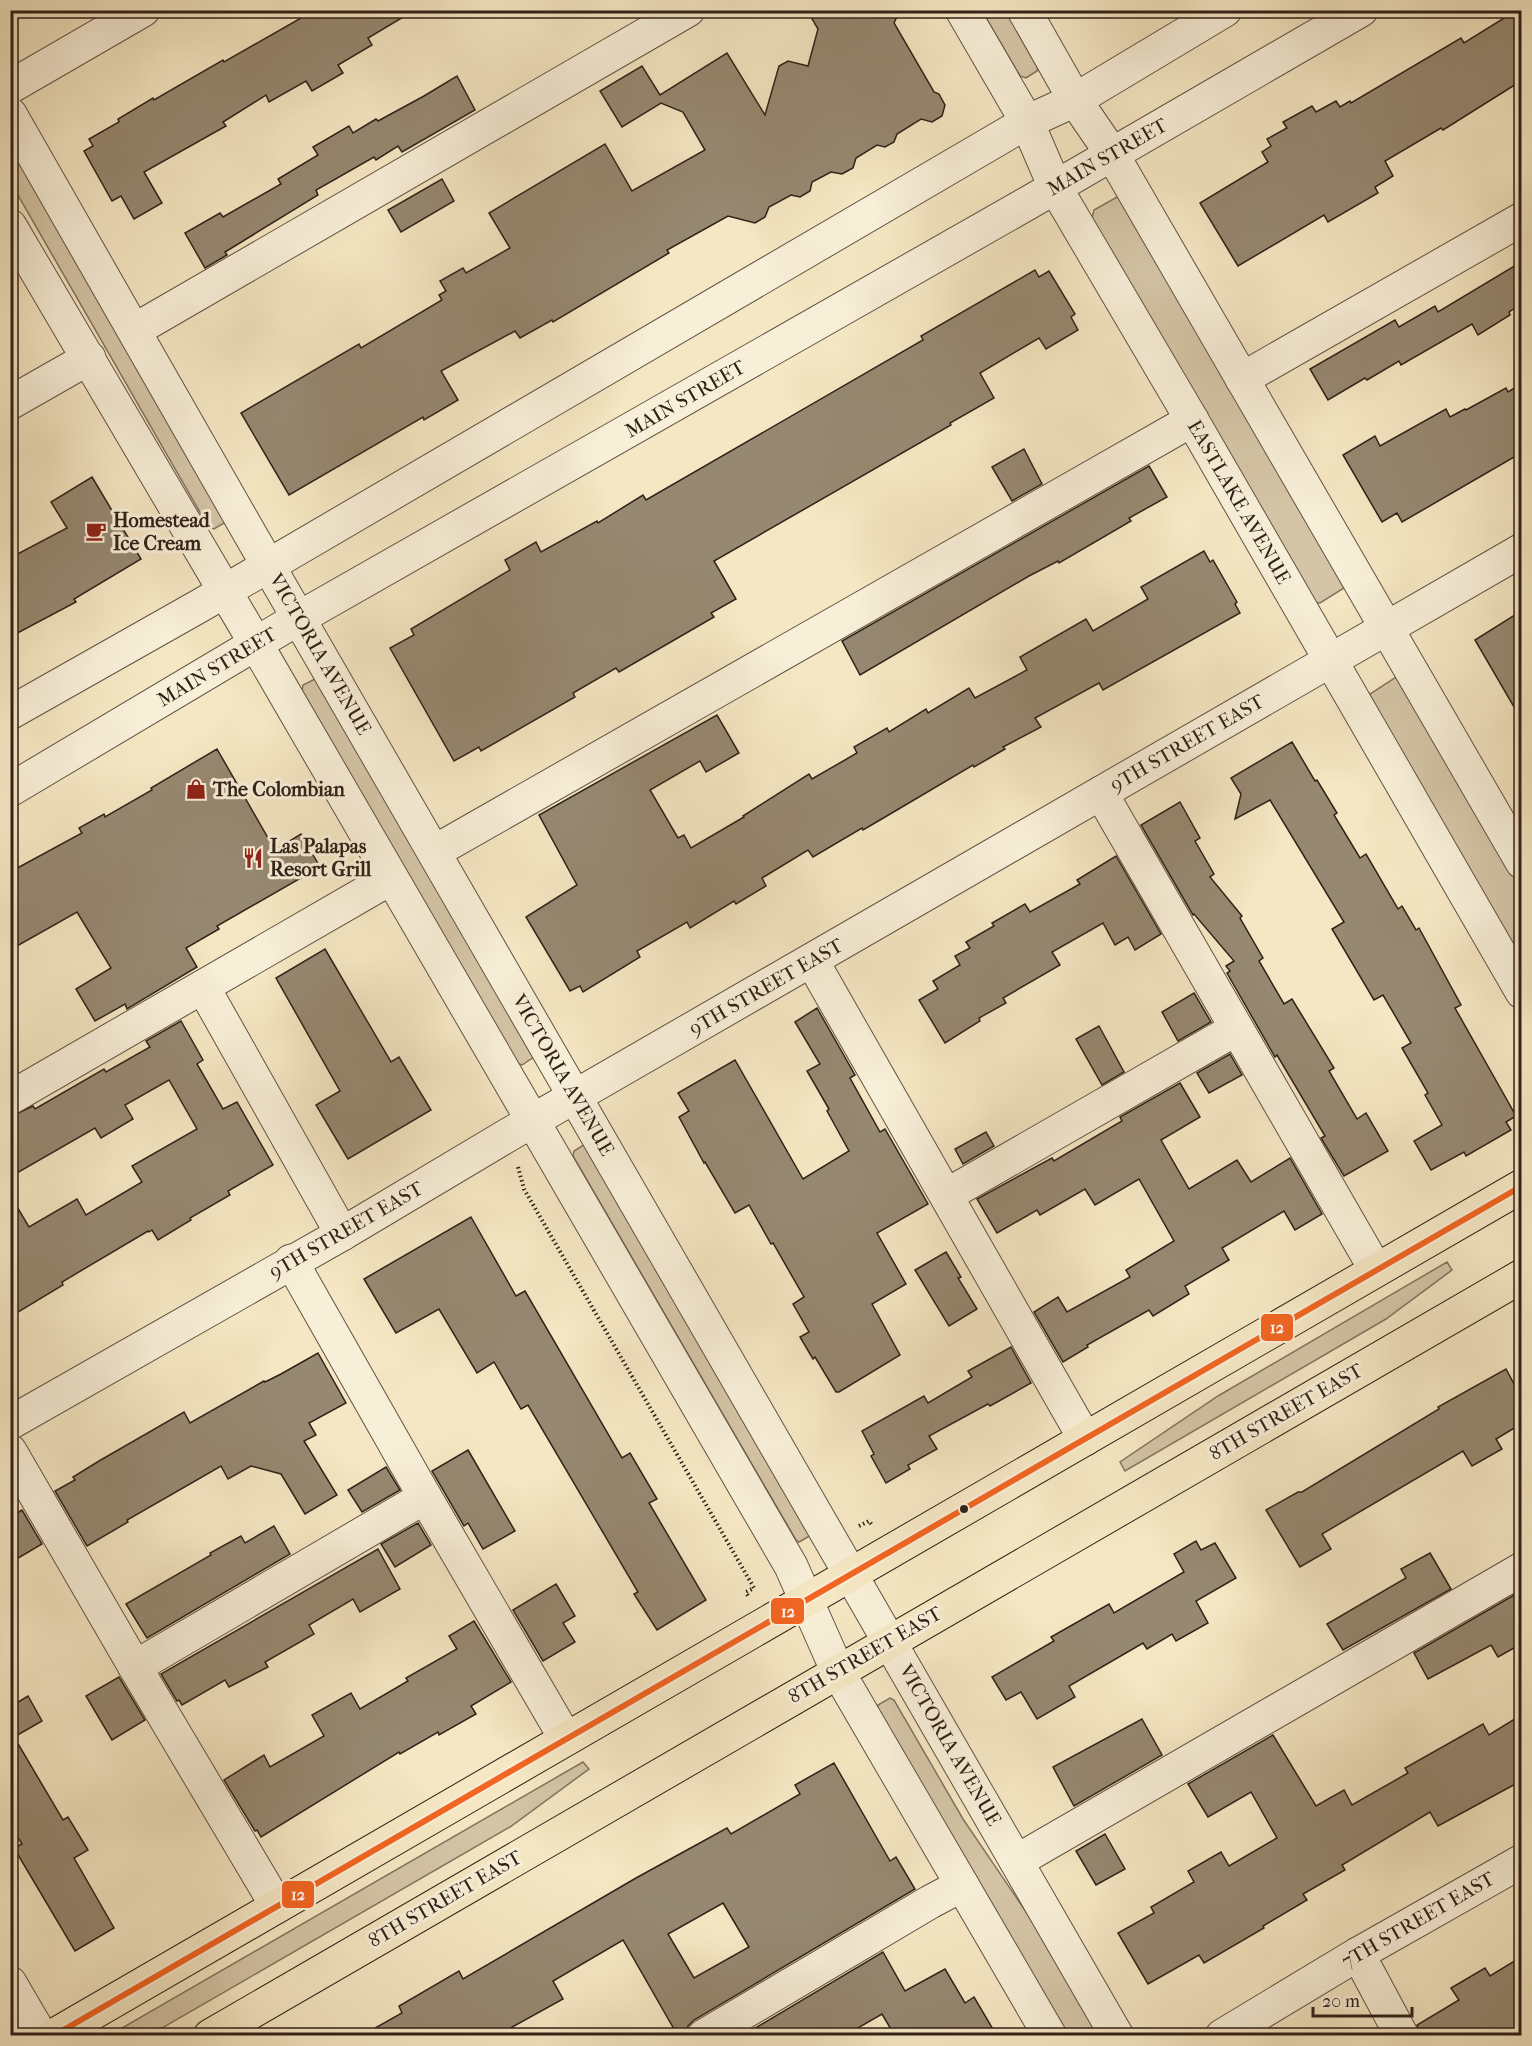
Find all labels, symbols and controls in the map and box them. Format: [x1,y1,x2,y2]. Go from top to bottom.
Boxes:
street label: MAIN STREET [1043,113,1172,201]
street label: MAIN STREET [621,355,750,443]
street label: EASTLAKE AVENUE [1183,416,1295,588]
place label: Homestead Ice Cream [113,509,211,555]
cafe icon: Homestead Ice Cream [84,519,108,543]
street label: VICTORIA AVENUE [264,568,376,739]
street label: MAIN STREET [153,622,281,712]
street label: 9TH STREET EAST [1106,689,1268,796]
shop icon: The Colombian [184,777,208,801]
place label: The Colombian [212,778,345,801]
place label: Las Palapas Resort Grill [270,835,372,881]
restaurant icon: Las Palapas Resort Grill [241,846,265,870]
street label: 9TH STREET EAST [685,933,847,1040]
street label: VICTORIA AVENUE [507,989,619,1160]
street label: 9TH STREET EAST [265,1176,427,1283]
line badge: 12 [1260,1313,1294,1342]
text: 12 [1270,1318,1284,1337]
street label: 8TH STREET EAST [1205,1359,1367,1465]
unlabelled marker [958,1503,970,1515]
line badge: 12 [770,1597,805,1625]
text: 12 [781,1602,795,1621]
street label: 8TH STREET EAST [784,1602,946,1708]
street label: VICTORIA AVENUE [894,1659,1006,1830]
street label: 8TH STREET EAST [364,1846,526,1952]
street label: 7TH STREET EAST [1337,1867,1499,1973]
line badge: 12 [281,1880,315,1909]
text: 12 [291,1885,305,1904]
scale bar [1313,1980,1412,2018]
text: 20 m [1322,1991,1360,2012]

